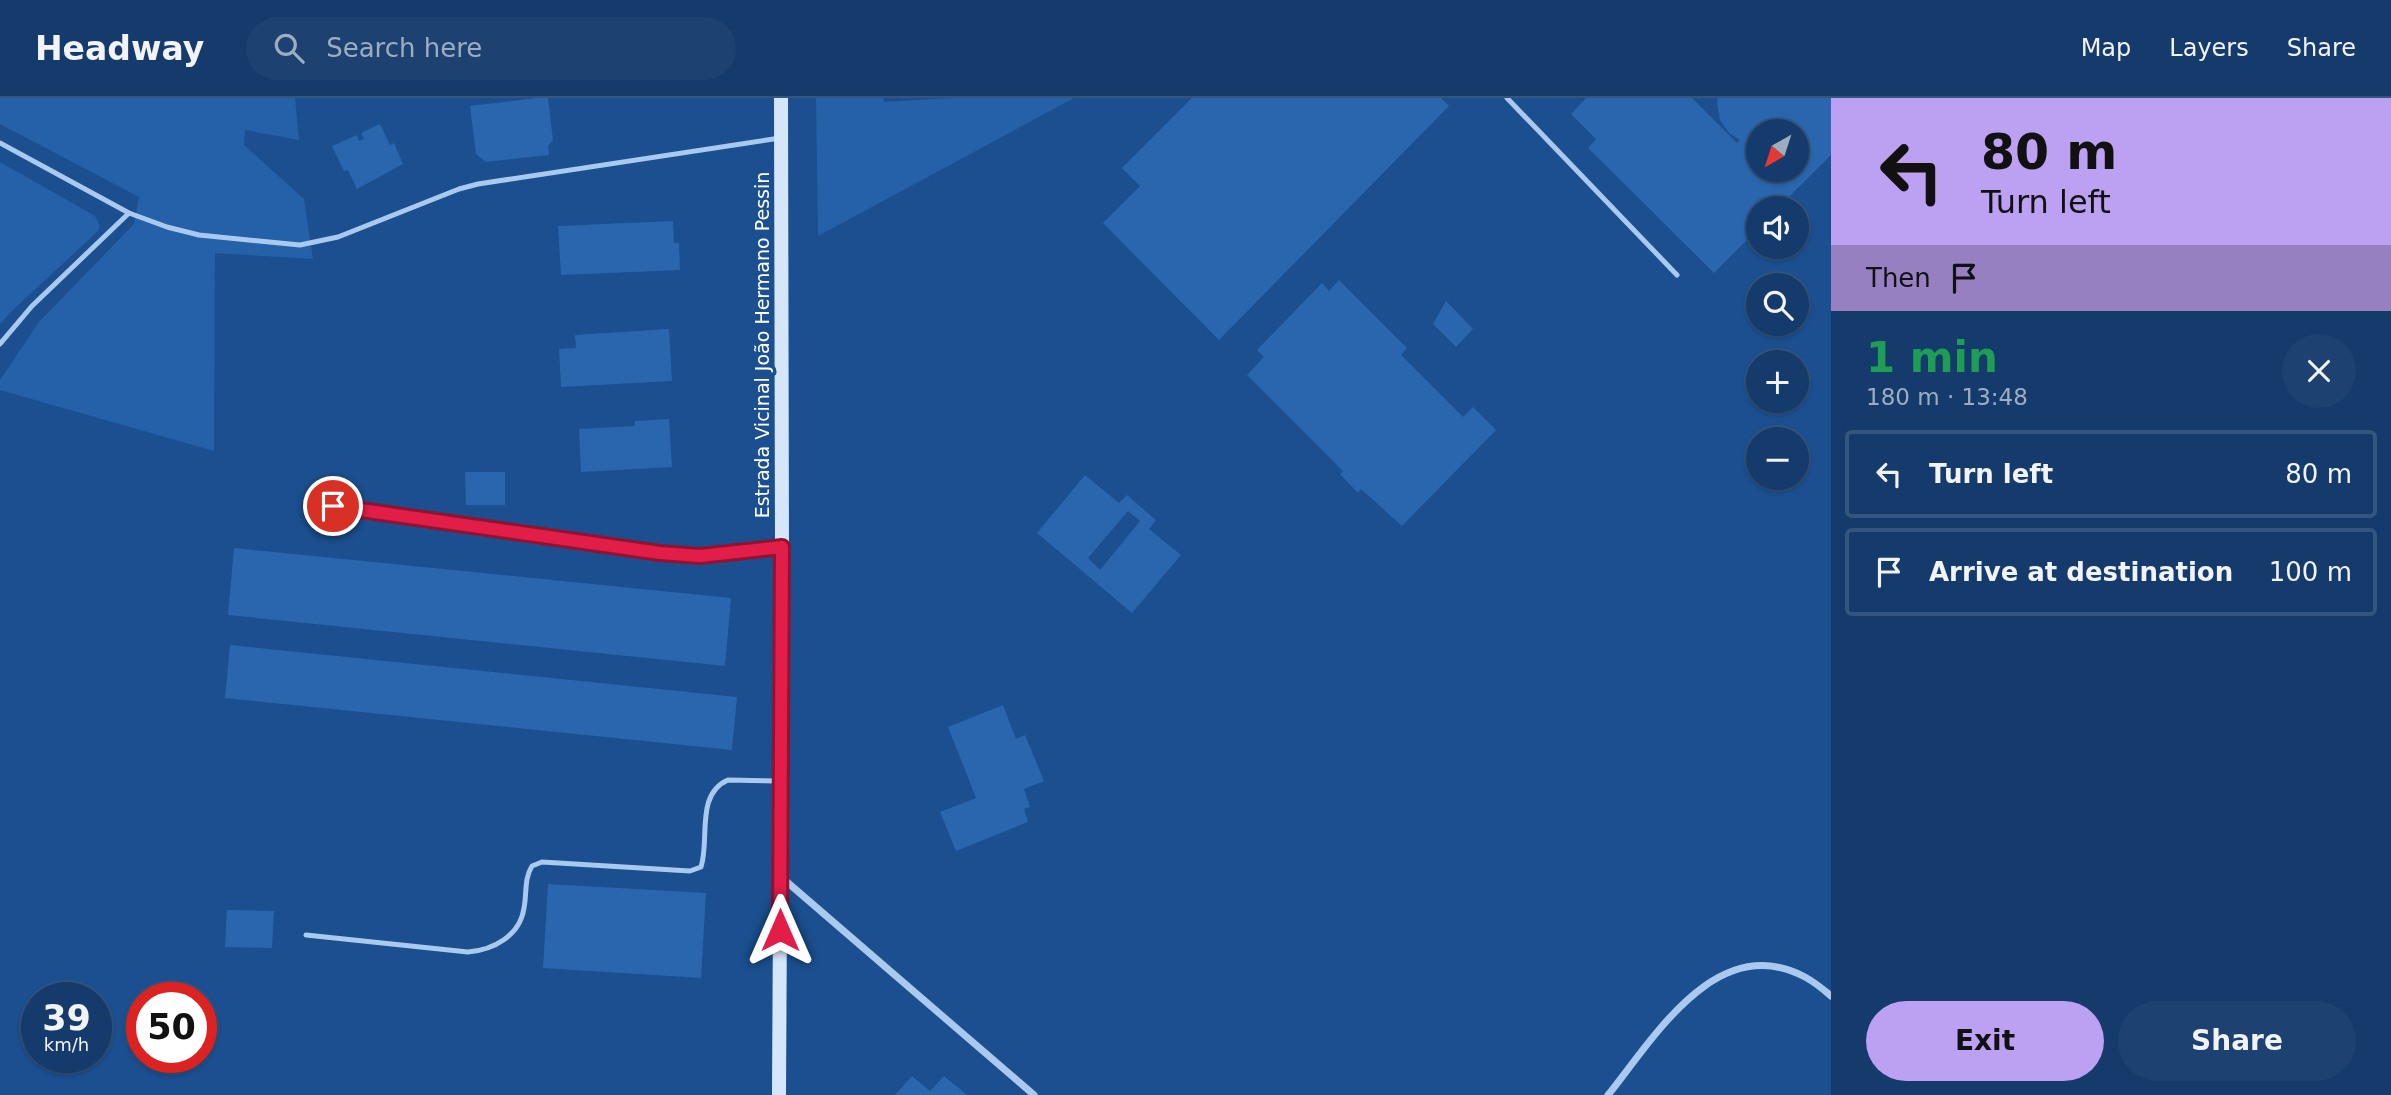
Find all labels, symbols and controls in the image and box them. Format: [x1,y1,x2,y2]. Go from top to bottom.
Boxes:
search box [246,17,736,80]
text: Headway [35,29,204,68]
icon: search [270,29,308,67]
text: Search here [326,33,482,63]
text: Map [2081,34,2131,62]
text: Layers [2169,34,2249,62]
text: Share [2287,34,2356,62]
north arrow [1746,119,1810,182]
map controls [1746,119,1809,490]
text: 80 m [1981,124,2117,181]
icon: left [1866,126,1957,217]
street label: Estrada Vicinal João Hermano Pessin [751,172,773,518]
text: Turn left [1981,183,2111,221]
button: sound [1746,196,1809,259]
icon: arrive [1945,259,1983,297]
text: Then [1866,263,1931,293]
button: search [1746,273,1809,336]
text: 1 min [1866,333,1998,382]
button: close [2282,334,2356,408]
button: + [1746,350,1809,413]
text: 180 m · 13:48 [1866,384,2028,410]
button: − [1746,427,1809,490]
icon: left [1870,455,1908,493]
text: Turn left [1929,459,2053,489]
text: 80 m [2285,459,2352,489]
pin [303,476,363,536]
icon: arrive [314,487,352,525]
icon: arrive [1870,553,1908,591]
text: Arrive at destination [1929,557,2233,587]
text: 100 m [2269,557,2352,587]
position arrow [743,893,817,967]
speed limit sign: 50 [126,982,217,1073]
text: 39 [42,998,91,1038]
button: Exit [1866,1001,2104,1081]
button: Share [2118,1001,2356,1081]
text: km/h [44,1034,89,1055]

